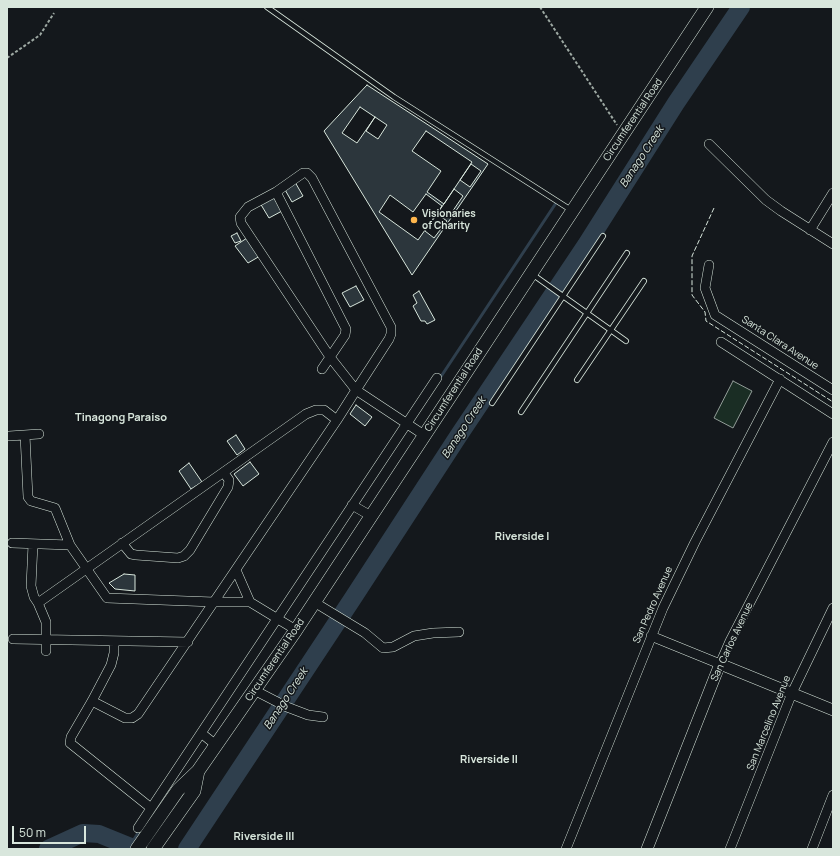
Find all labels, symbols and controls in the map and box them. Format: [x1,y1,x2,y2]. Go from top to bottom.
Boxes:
street label: Circumferential Road [601,76,665,164]
water label: Banago Creek [617,124,667,190]
place label: Visionaries of Charity [422,208,476,232]
marker: Visionaries of Charity [409,215,419,225]
street label: Santa Clara Avenue [739,314,821,372]
street label: Circumferential Road [422,346,486,434]
water label: Banago Creek [439,395,489,461]
district label: Tinagong Paraiso [75,411,167,425]
district label: Riverside I [495,530,549,544]
street label: San Pedro Avenue [631,565,675,645]
street label: San Carlos Avenue [708,601,756,683]
street label: Circumferential Road [243,616,307,704]
water label: Banago Creek [261,666,311,732]
street label: San Marcelino Avenue [745,674,793,772]
district label: Riverside II [460,753,518,767]
scale bar [14,818,88,844]
text: 50 m [19,824,46,841]
district label: Riverside III [234,830,294,844]

